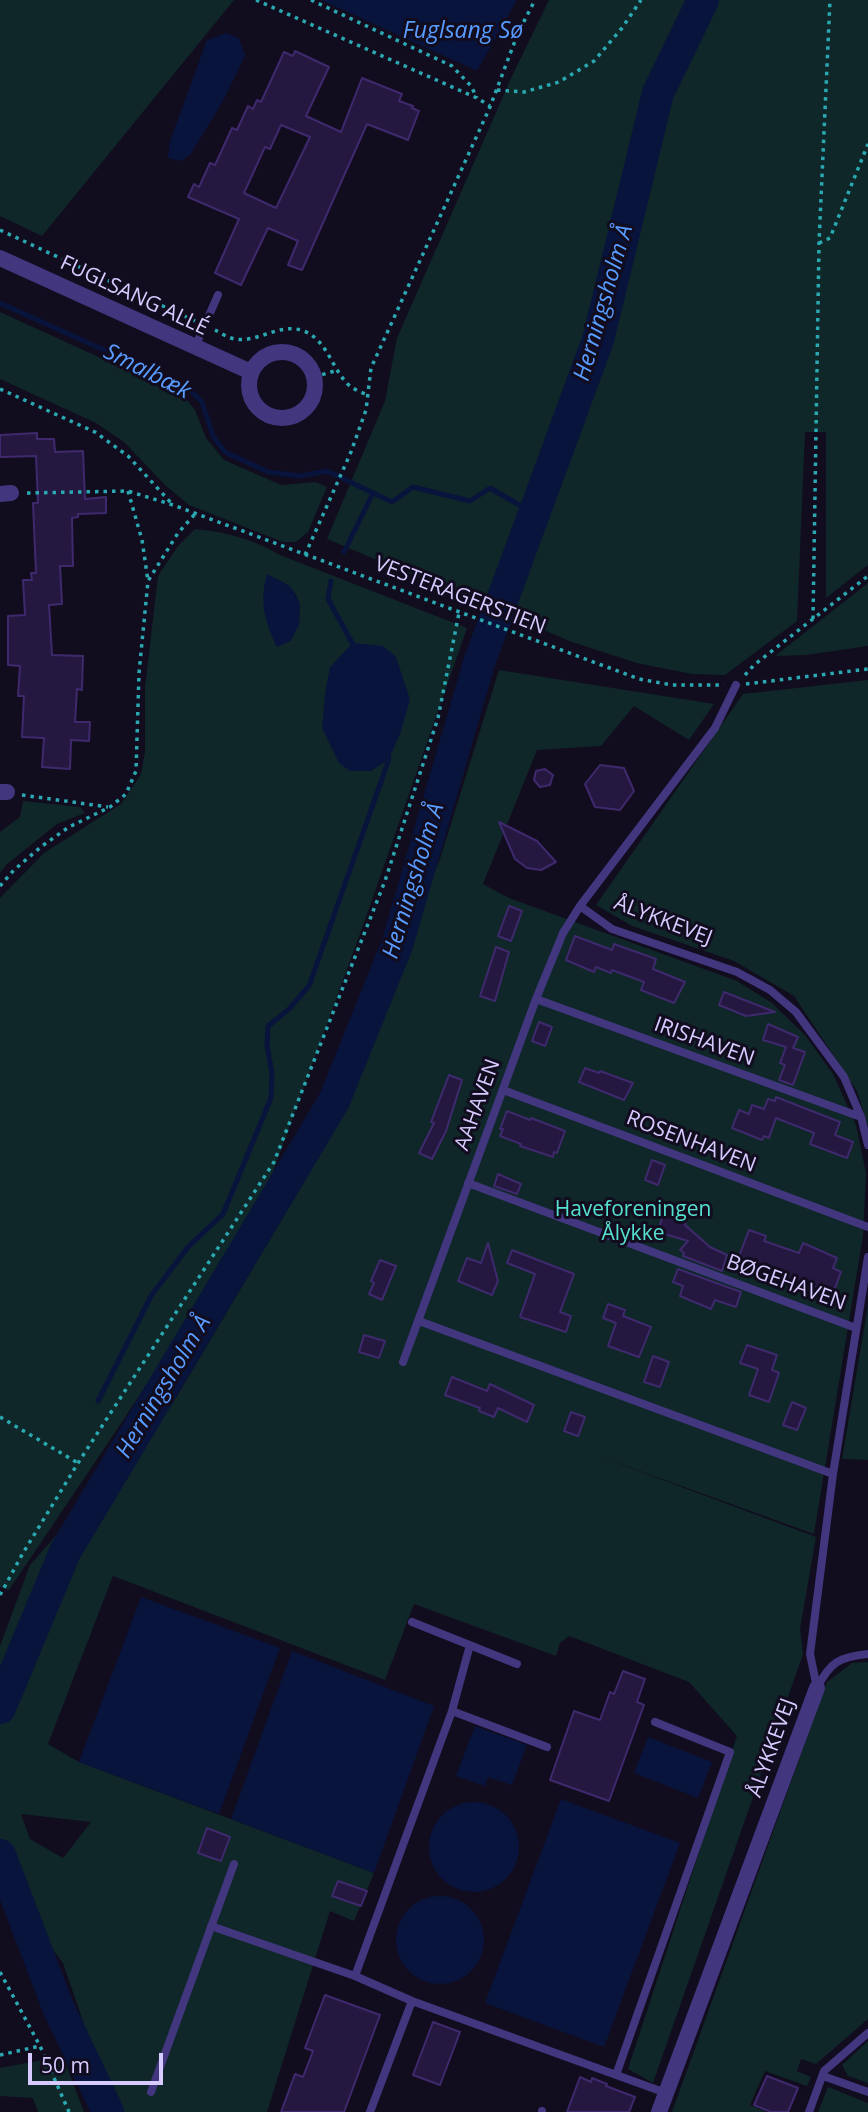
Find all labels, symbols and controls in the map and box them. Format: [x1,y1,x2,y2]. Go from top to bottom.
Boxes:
water label: Fuglsang Sø [403,17,523,45]
water label: Herningsholm Å [569,222,639,384]
street label: FUGLSANG ALLÉ [56,251,212,341]
water label: Smalbæk [99,338,195,406]
street label: VESTERAGERSTIEN [371,552,549,640]
water label: Herningsholm Å [377,800,451,962]
street label: ÅLYKKEVEJ [610,891,716,951]
street label: IRISHAVEN [650,1012,758,1072]
street label: AAHAVEN [450,1056,506,1154]
street label: ROSENHAVEN [623,1106,759,1178]
park label: Haveforeningen Ålykke [555,1197,711,1247]
street label: BØGEHAVEN [723,1250,849,1316]
water label: Herningsholm Å [111,1311,217,1463]
street label: ÅLYKKEVEJ [743,1695,801,1801]
scale bar [32,2038,166,2082]
text: 50 m [41,2051,90,2079]

